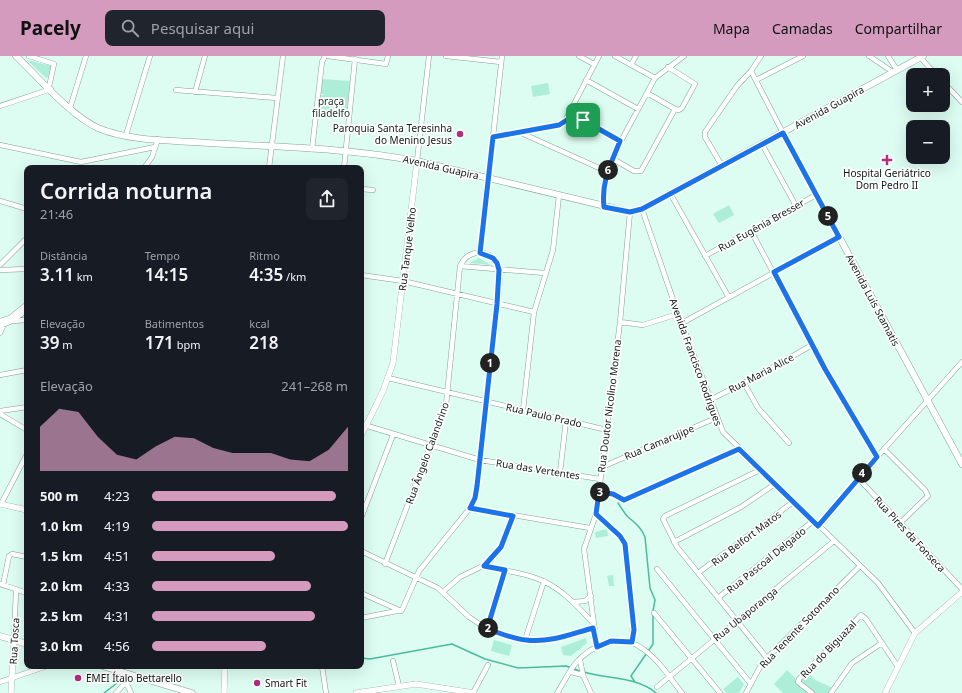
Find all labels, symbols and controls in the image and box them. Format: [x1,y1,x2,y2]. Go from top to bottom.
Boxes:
search box [105,10,385,46]
text: Pacely [20,15,81,41]
icon: search [119,17,141,39]
text: Pesquisar aqui [151,18,254,38]
text: Mapa [713,19,750,38]
text: Camadas [772,19,833,38]
text: Compartilhar [855,19,942,38]
map controls [906,68,950,164]
button: + [906,68,950,112]
street label: Avenida Guapira [792,82,866,132]
park label: praça filadelfo [312,94,350,120]
pin [566,103,600,137]
icon: arrive [572,109,594,131]
button: − [906,120,950,164]
place label: Paroquia Santa Teresinha do Menino Jesus [333,121,452,147]
marker: Paroquia Santa Teresinha do Menino Jesus [455,129,465,139]
street label: Avenida Guapira [402,151,480,183]
marker: Hospital Geriátrico Dom Pedro II [881,154,893,166]
pin: 6 [598,160,618,180]
text: 6 [605,162,611,177]
place label: Hospital Geriátrico Dom Pedro II [843,166,931,192]
text: Corrida noturna [40,175,212,205]
button: share [306,178,348,220]
street label: Rua Eugênia Bresser [715,195,807,255]
text: 21:46 [40,205,73,223]
street label: Rua Tanque Velho [395,206,419,292]
pin: 5 [818,206,838,226]
text: 5 [825,208,831,223]
text: Distância [40,248,87,263]
text: Tempo [145,248,180,263]
text: Ritmo [249,248,280,263]
street label: Avenida Luís Stamatis [843,252,903,349]
text: 3.11 [40,263,74,286]
text: 14:15 [145,263,188,286]
text: 4:35 [249,263,283,286]
text: km [74,269,93,284]
text: /km [283,269,306,284]
street label: Avenida Francisco Rodrigues [666,296,726,428]
text: Elevação [40,316,85,331]
text: Batimentos [145,316,204,331]
text: kcal [249,316,270,331]
text: 39 [40,331,59,354]
text: 171 [145,331,174,354]
text: 218 [249,331,279,354]
text: m [59,337,73,352]
text: bpm [174,337,201,352]
street label: Rua Doutor Nicolino Morena [594,339,624,473]
street label: Rua Maria Alice [726,350,796,396]
pin: 1 [480,353,500,373]
text: 1 [487,355,493,370]
text: Elevação [40,377,93,395]
text: 241–268 m [281,377,348,395]
street label: Rua Paulo Prado [505,399,583,431]
street label: Rua Ângelo Calandrino [402,400,452,506]
street label: Rua Camarujipe [622,421,696,463]
street label: Rua das Vertentes [495,455,581,483]
pin: 4 [852,463,872,483]
text: 4 [859,465,865,480]
pin: 3 [590,482,610,502]
text: 3 [597,484,603,499]
text: 500 m [40,487,78,505]
text: 4:23 [104,487,130,505]
street label: Rua Pires da Fonseca [871,493,949,575]
street label: Rua Belfort Matos [708,507,784,569]
text: 1.0 km [40,517,83,535]
text: 4:19 [104,517,130,535]
street label: Rua Pascoal Delgado [723,524,809,596]
text: 1.5 km [40,547,83,565]
text: 4:51 [104,547,130,565]
text: 2.0 km [40,577,83,595]
text: 4:33 [104,577,130,595]
street label: Rua Tenente Sotomano [756,583,842,671]
street label: Rua Ubaporanga [710,584,780,644]
text: 2.5 km [40,607,83,625]
text: 4:31 [104,607,130,625]
street label: Rua Tosca [6,617,22,665]
street label: Rua do Biguazal [797,617,859,681]
pin: 2 [478,618,498,638]
text: 2 [485,620,491,635]
text: 3.0 km [40,637,83,655]
text: 4:56 [104,637,130,655]
place label: EMEI Ítalo Bettarello [86,671,182,685]
marker: EMEI Ítalo Bettarello [73,673,83,683]
place label: Smart Fit [265,676,308,690]
marker: Smart Fit [252,678,262,688]

